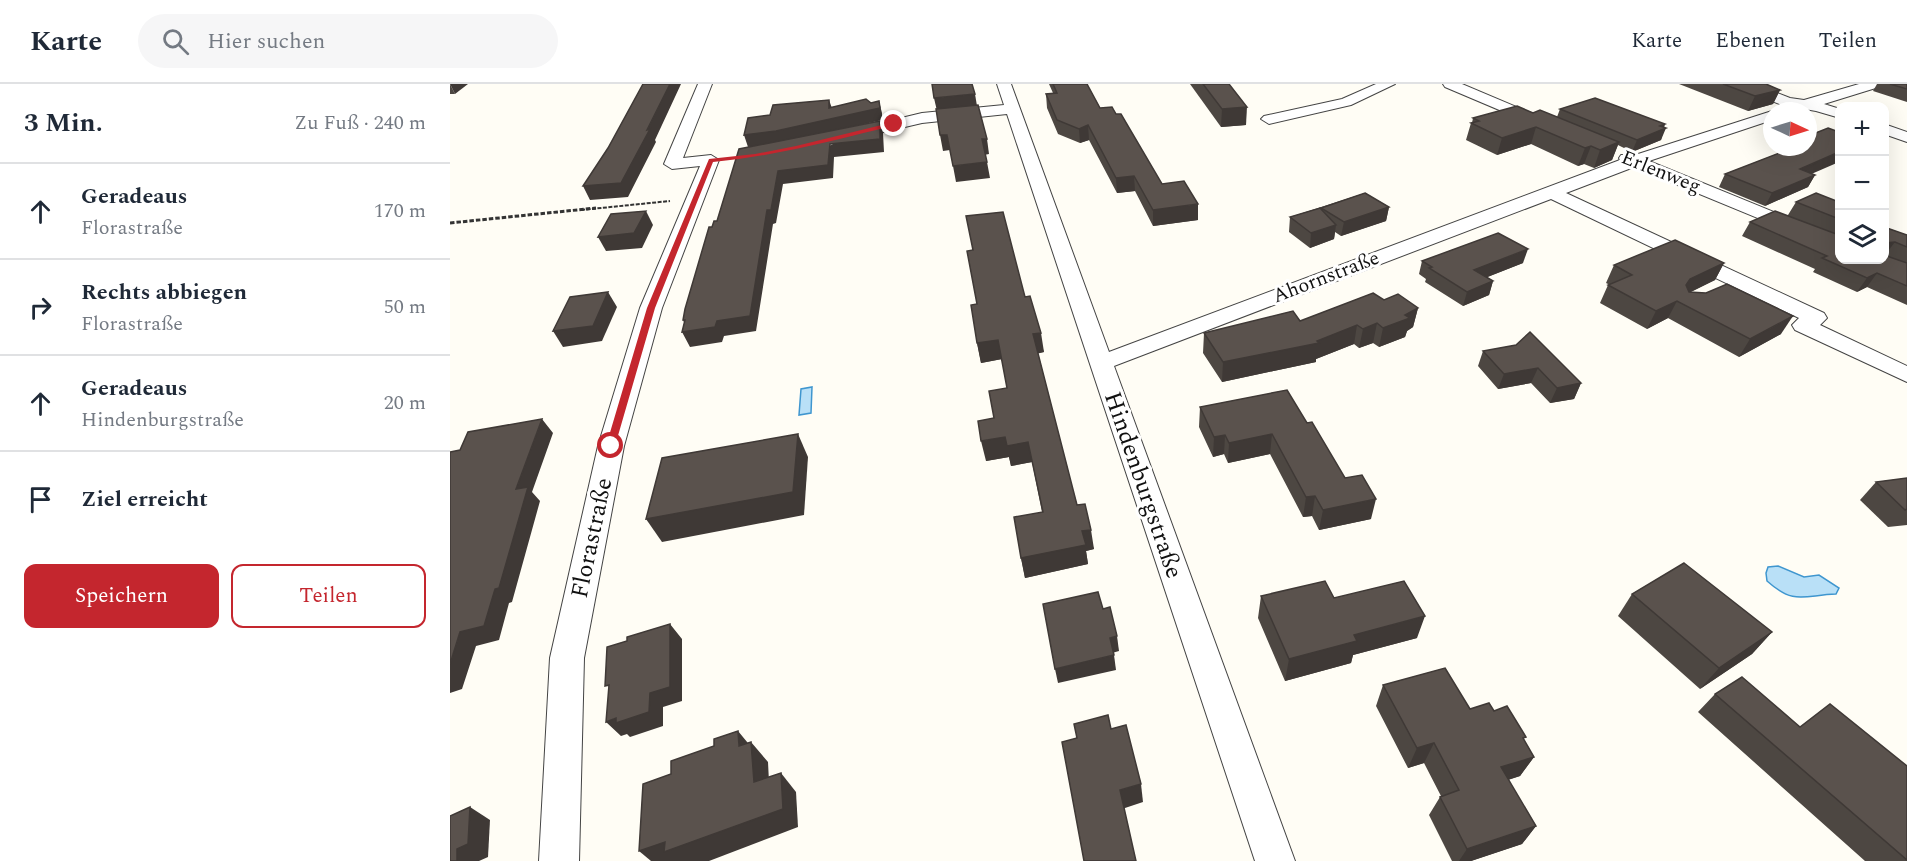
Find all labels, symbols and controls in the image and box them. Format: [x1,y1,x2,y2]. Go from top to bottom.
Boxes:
search box [138,14,558,68]
text: Karte [30,20,102,63]
icon: search [159,25,192,58]
text: Hier suchen [207,25,325,58]
text: Karte [1631,25,1682,57]
text: Ebenen [1715,25,1786,57]
text: Teilen [1819,25,1877,57]
north arrow [1763,102,1817,156]
map controls [1835,102,1889,264]
button: + [1835,102,1889,156]
text: 3 Min. [24,103,103,143]
text: Zu Fuß · 240 m [294,108,426,138]
route end [880,110,906,136]
street label: Erlenweg [1617,142,1705,202]
button: − [1835,156,1889,210]
text: Geradeaus [81,180,187,213]
icon: ahead [24,195,57,228]
text: 170 m [374,196,426,226]
button: layers [1835,210,1889,264]
text: Florastraße [81,213,183,243]
street label: Ahornstraße [1268,243,1384,311]
text: Rechts abbiegen [81,276,247,309]
icon: right [24,291,57,324]
text: 50 m [384,292,426,322]
text: Florastraße [81,309,183,339]
text: Geradeaus [81,372,187,405]
icon: ahead [24,387,57,420]
street label: Hindenburgstraße [1094,387,1192,583]
text: 20 m [384,388,426,418]
text: Hindenburgstraße [81,405,244,435]
route start [597,432,623,458]
street label: Florastraße [562,474,622,602]
icon: arrive [24,483,57,516]
text: Ziel erreicht [81,483,208,516]
button: Speichern [24,564,219,628]
button: Teilen [231,564,426,628]

